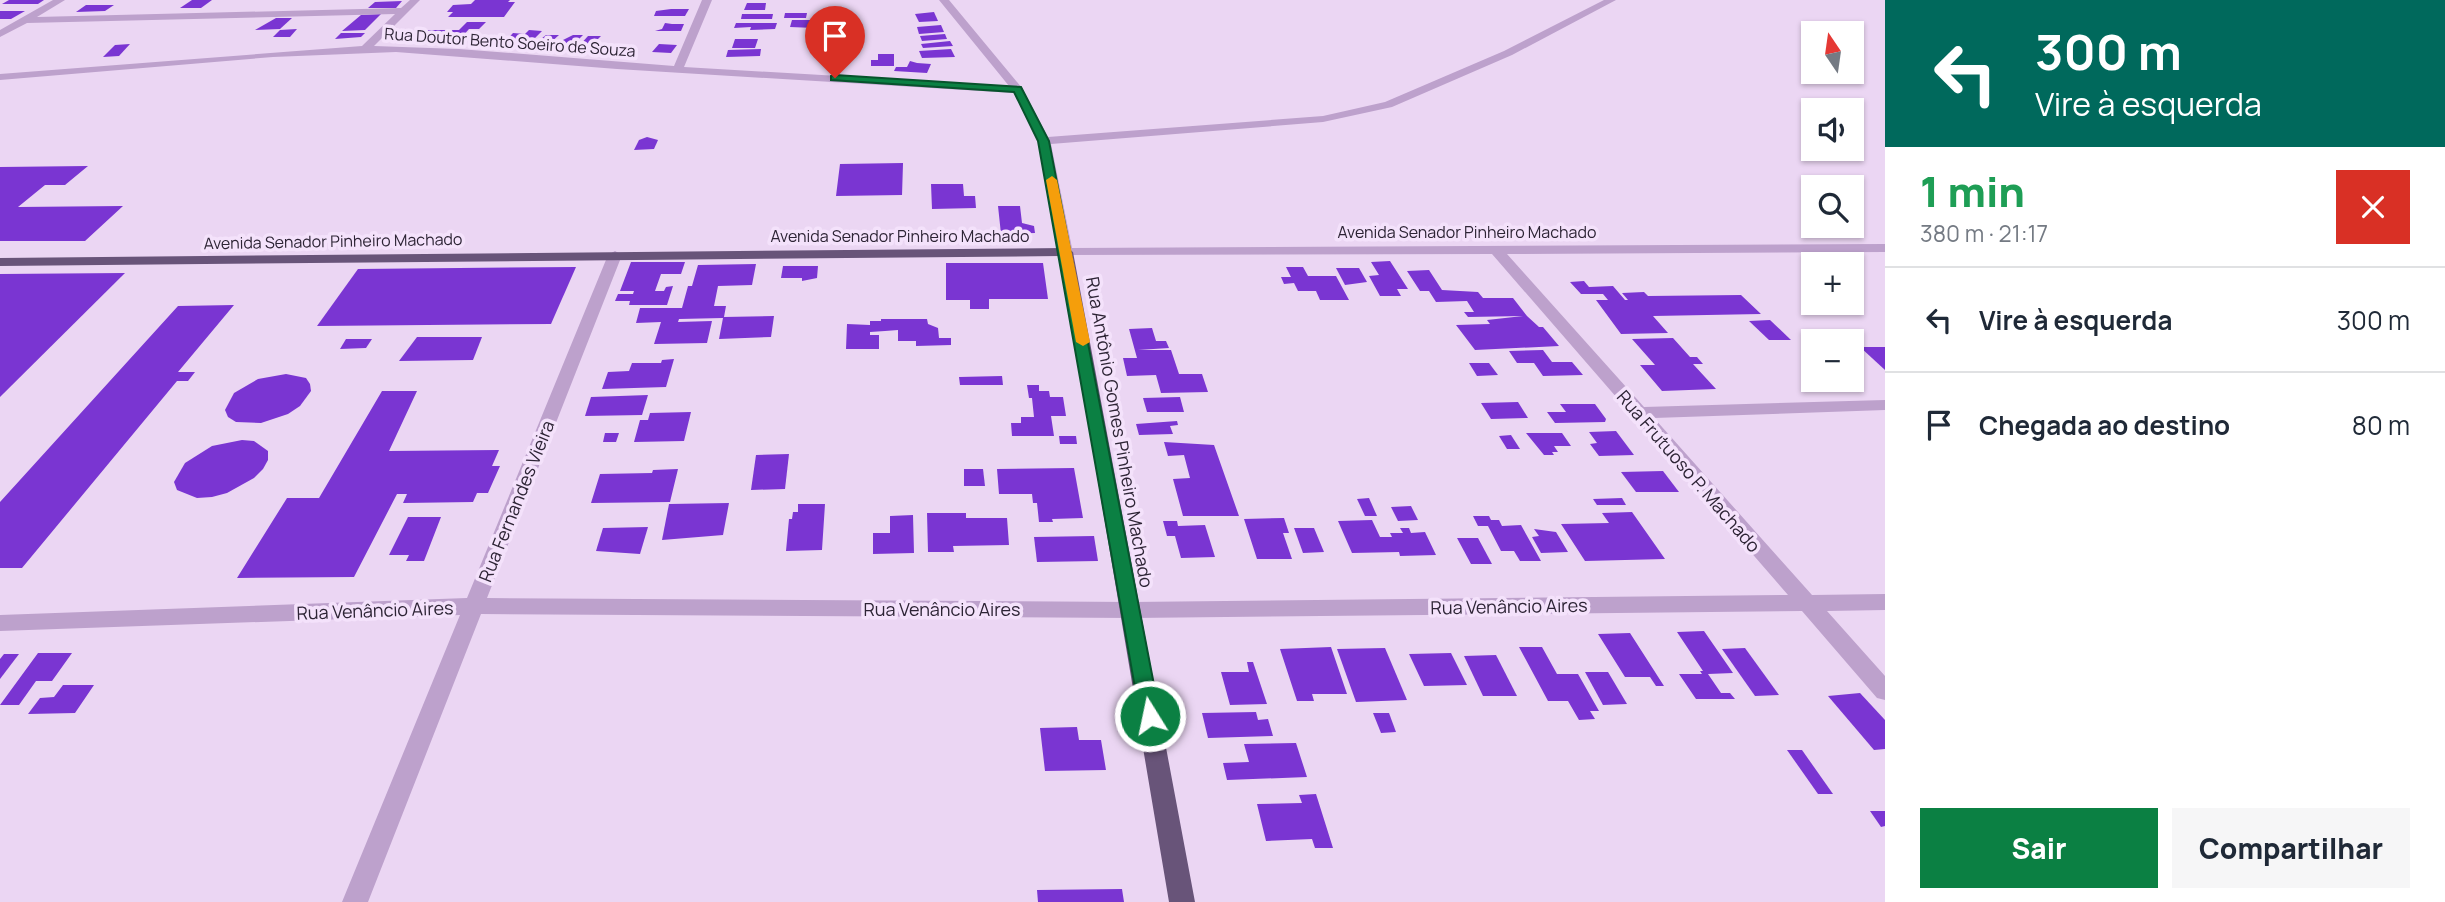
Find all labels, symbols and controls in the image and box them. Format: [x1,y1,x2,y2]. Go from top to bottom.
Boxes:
pin [805,6,865,78]
icon: arrive [816,17,854,55]
text: 300 m [2035,18,2182,85]
north arrow [1801,21,1864,84]
map controls [1801,21,1864,392]
street label: Rua Doutor Bento Soeiro de Souza [384,22,636,62]
icon: left [1920,28,2011,119]
text: Vire à esquerda [2035,82,2262,126]
button: sound [1801,98,1864,161]
text: 1 min [1920,162,2025,220]
button: close [2336,170,2410,244]
button: search [1801,175,1864,238]
text: 380 m · 21:17 [1920,217,2048,249]
street label: Avenida Senador Pinheiro Machado [1338,221,1596,243]
street label: Avenida Senador Pinheiro Machado [771,225,1029,247]
street label: Avenida Senador Pinheiro Machado [203,228,463,254]
button: + [1801,252,1864,315]
street label: Rua Antônio Gomes Pinheiro Machado [1081,275,1159,589]
icon: left [1920,301,1958,339]
text: Vire à esquerda [1979,302,2172,338]
text: 300 m [2337,302,2410,338]
button: − [1801,329,1864,392]
street label: Rua Frutuoso P. Machado [1612,385,1766,557]
icon: arrive [1920,406,1958,444]
text: Chegada ao destino [1979,407,2230,443]
text: 80 m [2352,407,2410,443]
street label: Rua Fernandes Vieira [473,417,559,585]
street label: Rua Venâncio Aires [1430,593,1588,619]
street label: Rua Venâncio Aires [296,595,454,625]
street label: Rua Venâncio Aires [863,597,1021,621]
position arrow [1113,679,1187,753]
button: Sair [1920,808,2158,888]
button: Compartilhar [2172,808,2410,888]

